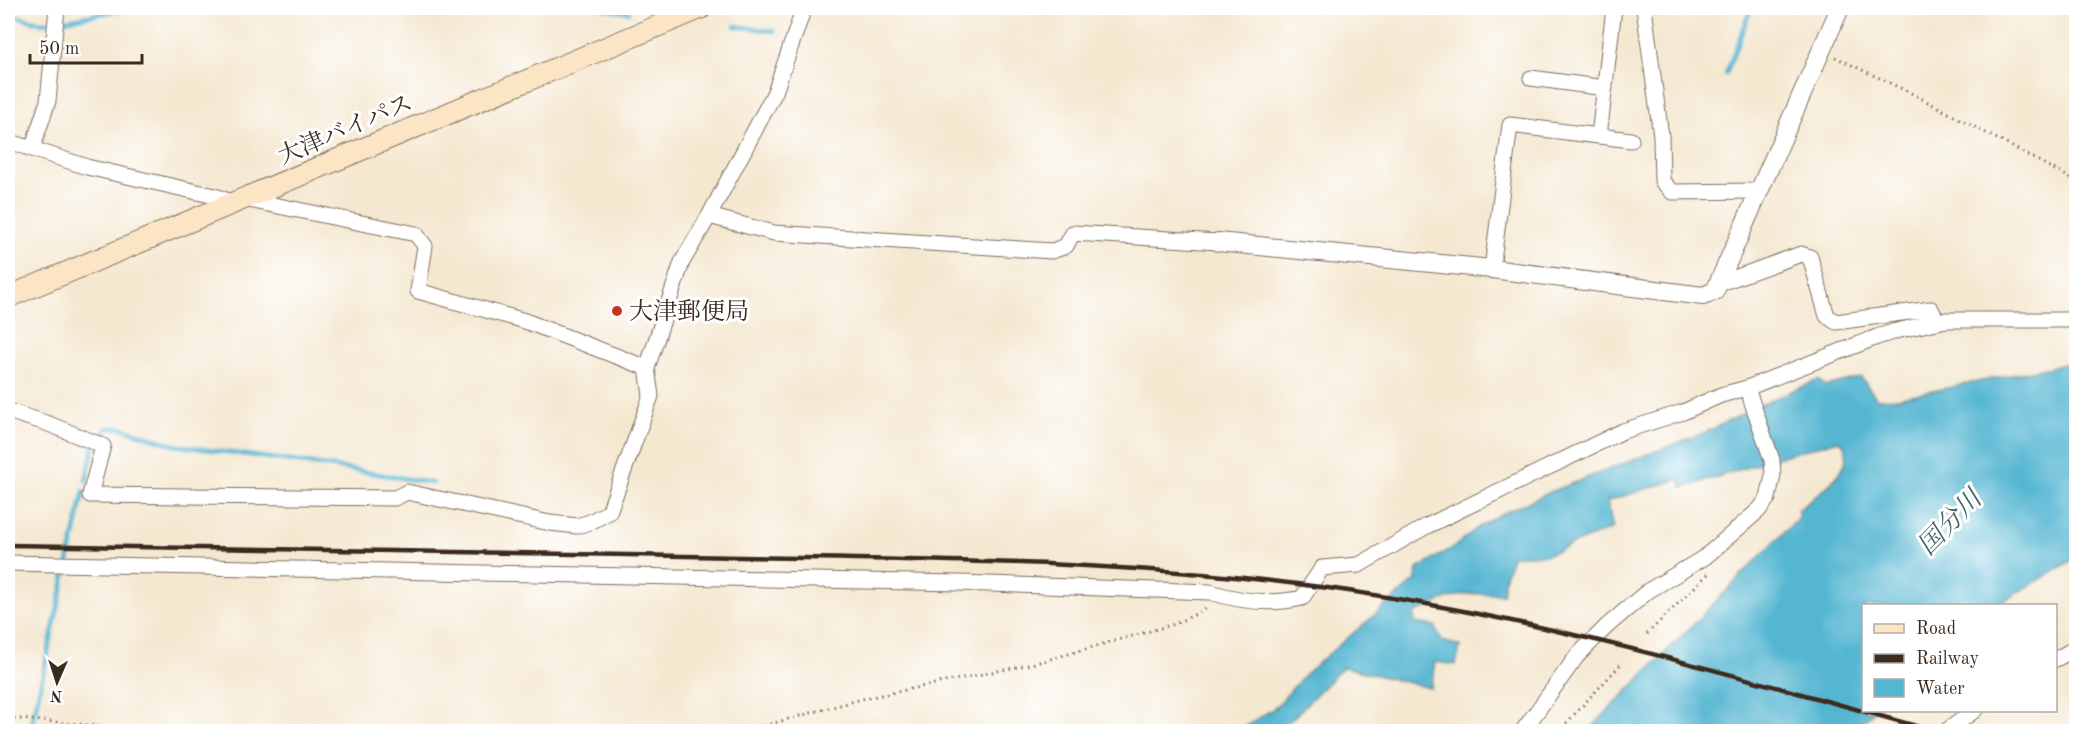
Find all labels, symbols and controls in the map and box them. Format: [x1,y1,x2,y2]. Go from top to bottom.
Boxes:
scale bar [30,27,142,65]
text: 50 m [39,40,79,58]
street label: 大津バイパス [274,89,417,170]
place label: 大津郵便局 [629,298,749,325]
marker: 大津郵便局 [610,304,624,318]
water label: 国分川 [1913,483,1989,560]
legend [1862,604,2057,712]
text: Road [1916,620,1956,638]
text: Railway [1916,650,1979,668]
north arrow [27,652,87,712]
text: Water [1916,680,1965,698]
text: N [49,687,63,703]

